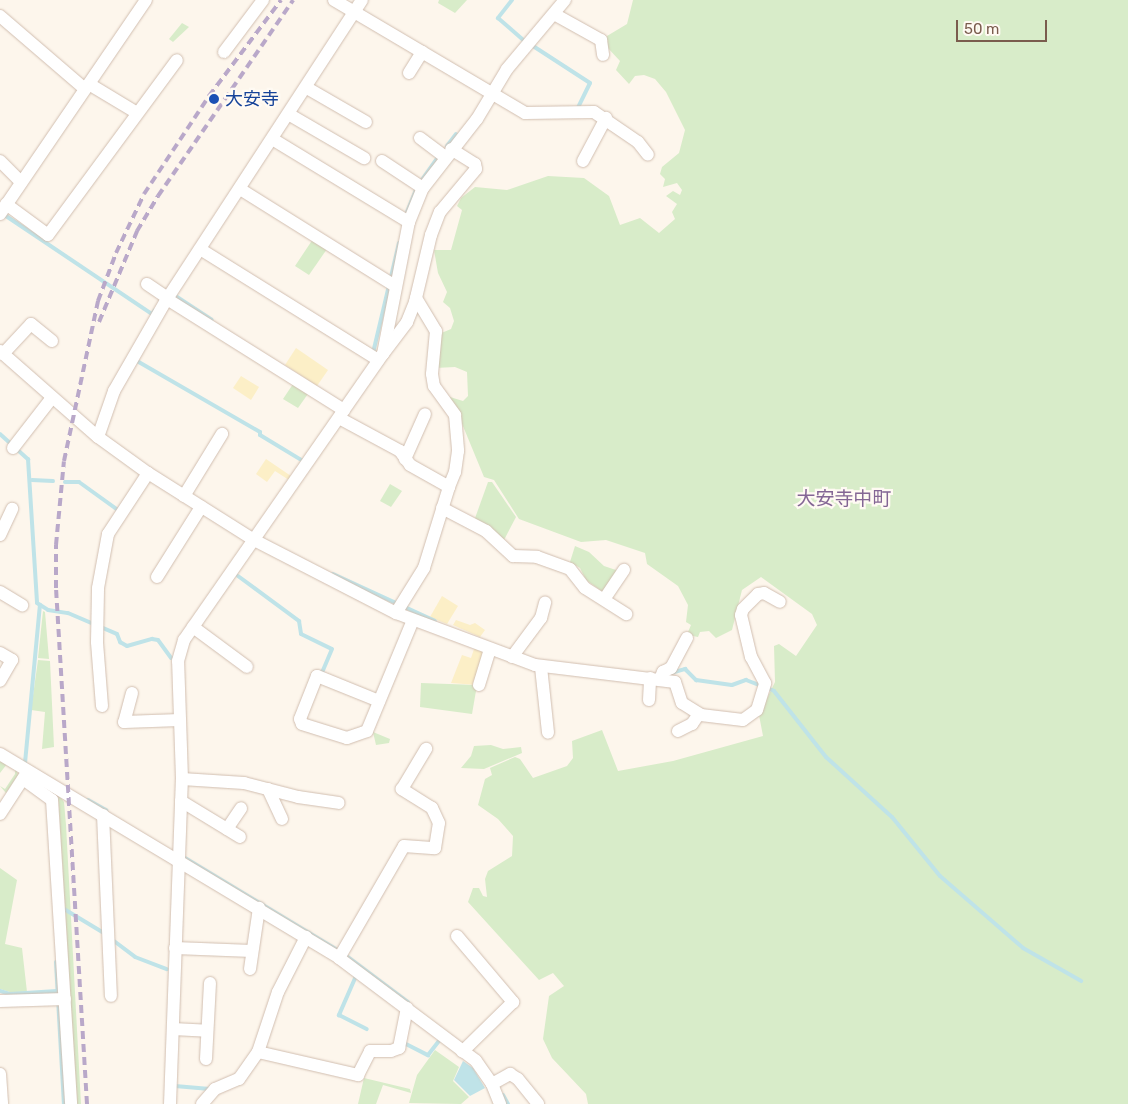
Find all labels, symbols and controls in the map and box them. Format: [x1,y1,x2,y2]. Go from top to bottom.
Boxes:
scale bar [958,10,1049,42]
text: 50 m [964,20,999,38]
place label: 大安寺 [225,88,279,110]
marker: 大安寺 [207,92,221,106]
district label: 大安寺中町 [797,488,891,510]

